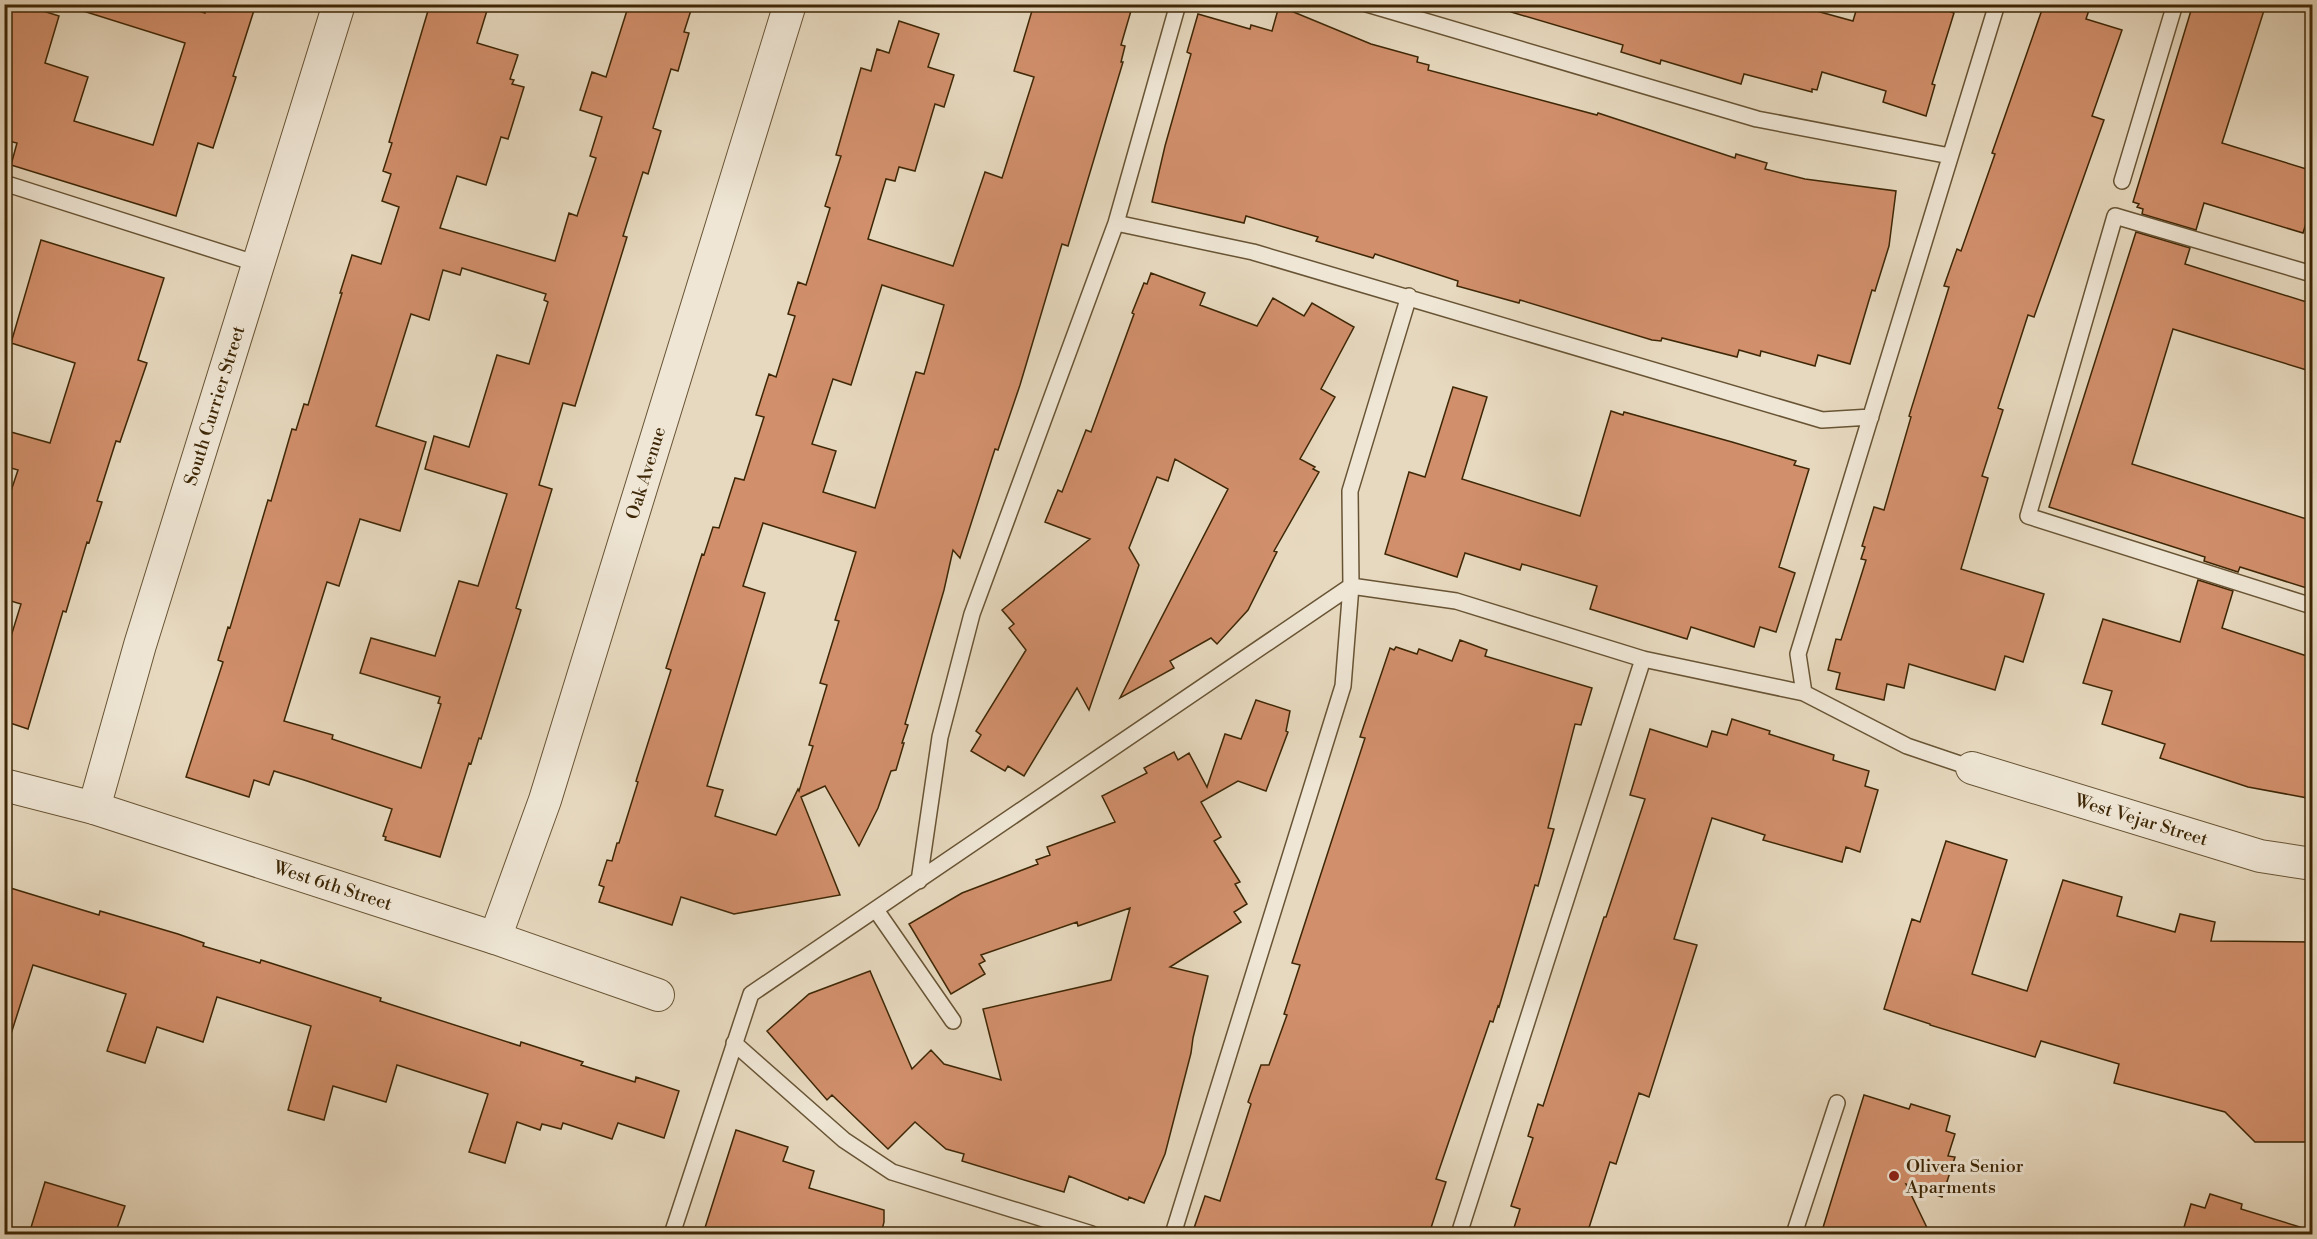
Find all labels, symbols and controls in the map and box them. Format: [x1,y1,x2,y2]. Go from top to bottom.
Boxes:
street label: South Currier Street [179,322,250,488]
street label: Oak Avenue [621,424,671,522]
street label: West Vejar Street [2071,788,2211,851]
street label: West 6th Street [270,855,396,916]
place label: Olivera Senior Aparments [1905,1155,2024,1199]
marker: Olivera Senior Aparments [1887,1169,1901,1183]

